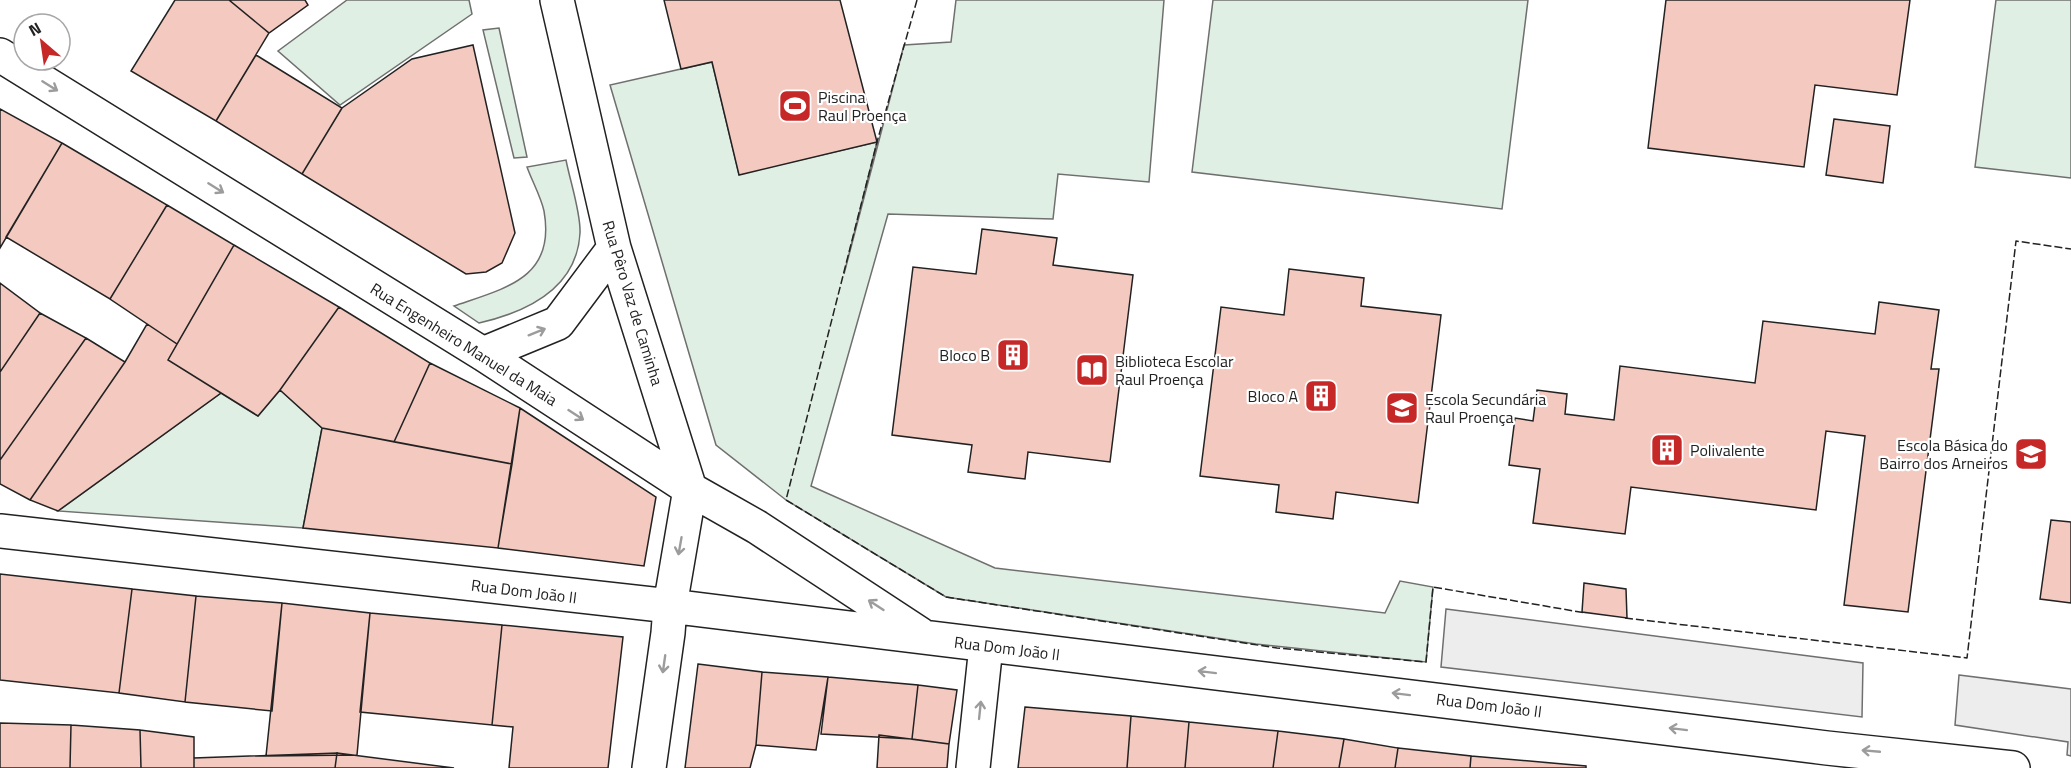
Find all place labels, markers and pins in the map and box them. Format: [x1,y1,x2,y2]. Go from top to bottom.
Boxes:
place label: Piscina Raul Proença [818,85,907,127]
sports icon: Piscina Raul Proença [777,88,813,124]
building icon: Bloco B [995,337,1031,373]
place label: Bloco B [939,343,990,367]
place label: Biblioteca Escolar Raul Proença [1115,349,1234,391]
library icon: Biblioteca Escolar Raul Proença [1074,352,1110,388]
building icon: Bloco A [1303,378,1339,414]
place label: Bloco A [1248,384,1298,408]
place label: Escola Secundária Raul Proença [1425,387,1546,429]
school or university icon: Escola Secundária Raul Proença [1384,390,1420,426]
building icon: Polivalente [1649,432,1685,468]
place label: Escola Básica do Bairro dos Arneiros [1879,433,2008,475]
school or university icon: Escola Básica do Bairro dos Arneiros [2013,436,2049,472]
place label: Polivalente [1690,438,1765,462]

